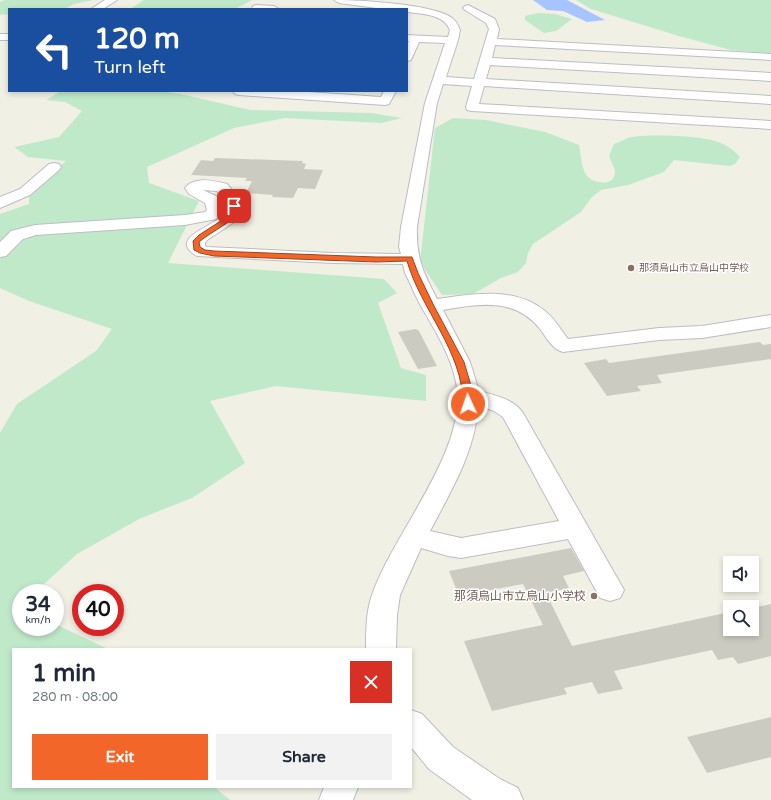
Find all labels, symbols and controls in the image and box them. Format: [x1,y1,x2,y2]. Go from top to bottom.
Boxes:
text: 120 m [94,22,180,56]
icon: left [28,24,80,76]
text: Turn left [94,56,166,78]
pin [217,189,251,223]
icon: arrive [223,195,245,217]
place label: 那須烏山市立烏山中学校 [639,262,749,274]
marker: 那須烏山市立烏山中学校 [626,263,636,273]
position arrow [447,383,489,425]
map controls [723,556,759,636]
button: sound [723,556,759,592]
speed limit sign: 40 [72,584,124,636]
place label: 那須烏山市立烏山小学校 [454,589,586,603]
marker: 那須烏山市立烏山小学校 [589,591,599,601]
text: 34 [25,593,51,617]
button: search [723,600,759,636]
text: km/h [25,614,51,626]
text: 1 min [32,659,96,688]
button: close [350,661,392,703]
text: 280 m · 08:00 [32,689,118,705]
button: Exit [32,734,208,780]
button: Share [216,734,392,780]

